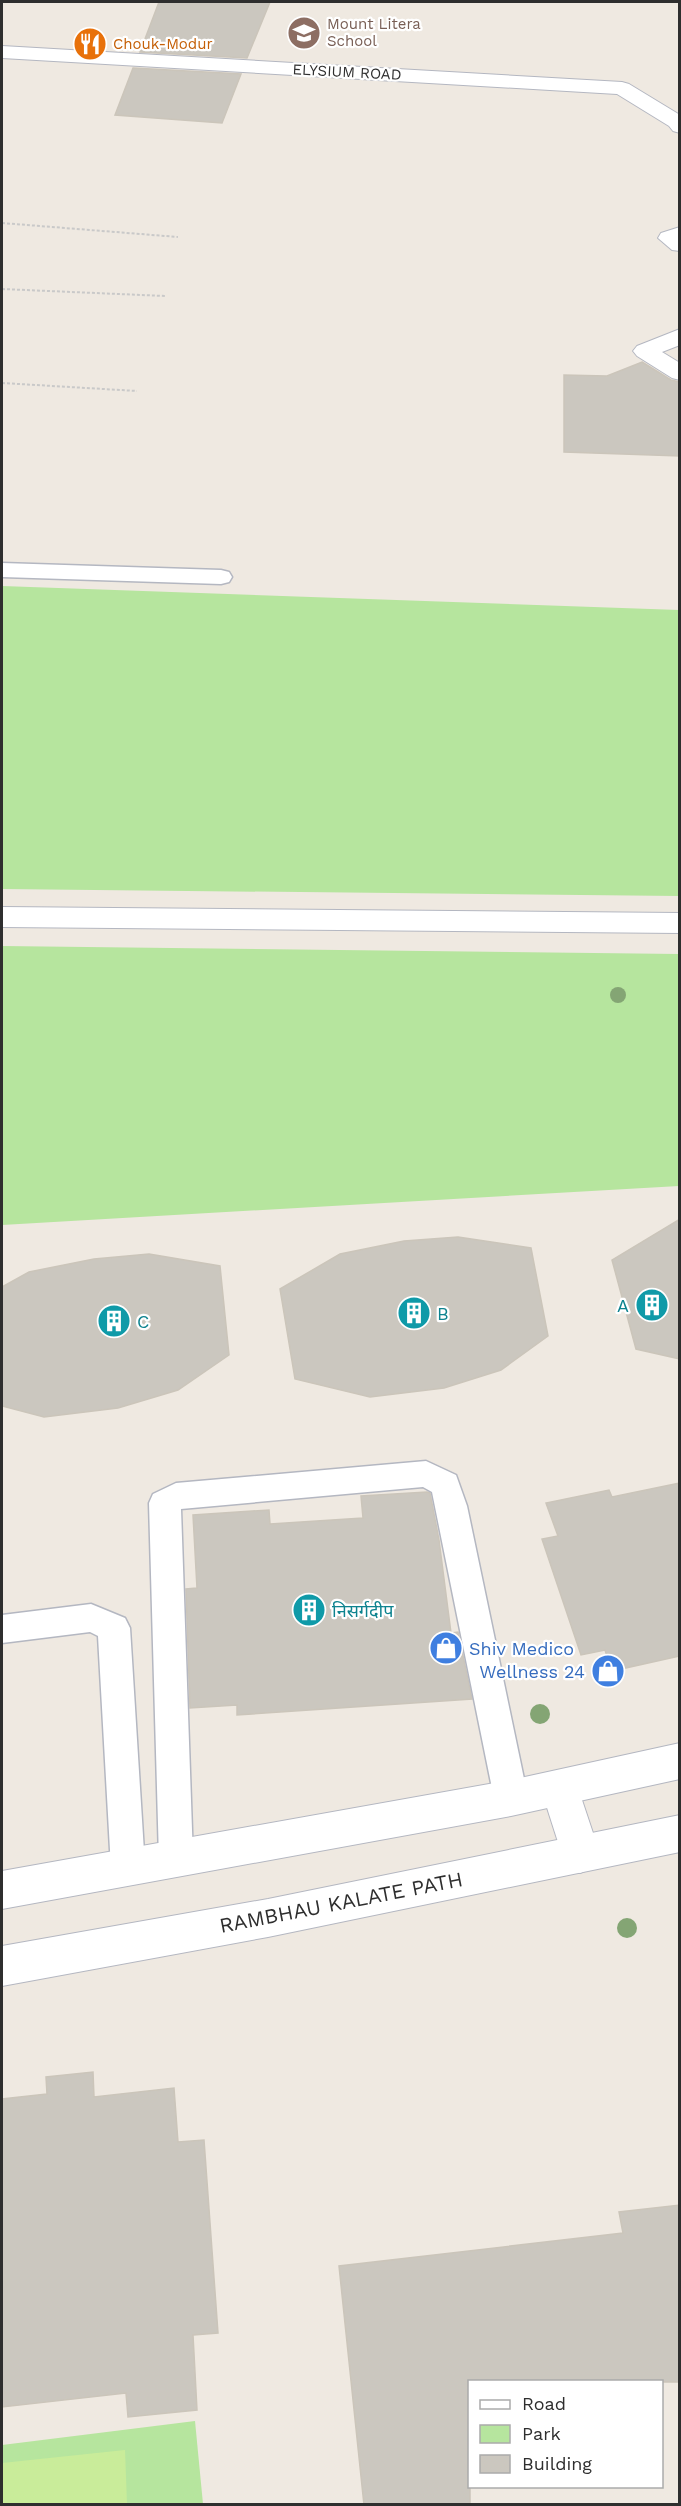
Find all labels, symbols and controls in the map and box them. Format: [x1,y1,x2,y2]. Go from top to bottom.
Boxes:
school or university icon: Mount Litera School [286,15,322,51]
place label: Mount Litera School [327,15,421,50]
restaurant icon: Chouk-Modur [72,26,108,62]
place label: Chouk-Modur [113,35,213,53]
street label: ELYSIUM ROAD [292,60,402,84]
building icon: A [634,1287,670,1323]
building icon: B [396,1295,432,1331]
place label: A [617,1295,629,1316]
building icon: C [96,1303,132,1339]
place label: B [437,1303,449,1324]
place label: C [137,1311,149,1332]
building icon: निसर्गदीप [291,1592,327,1628]
place label: निसर्गदीप [332,1600,394,1621]
shop icon: Shiv Medico [428,1630,464,1666]
place label: Shiv Medico [469,1638,574,1659]
shop icon: Wellness 24 [590,1653,626,1689]
place label: Wellness 24 [479,1661,585,1682]
street label: RAMBHAU KALATE PATH [217,1866,465,1938]
legend [468,2380,663,2488]
text: Road [522,2393,566,2414]
text: Park [522,2423,561,2444]
text: Building [522,2453,592,2474]

